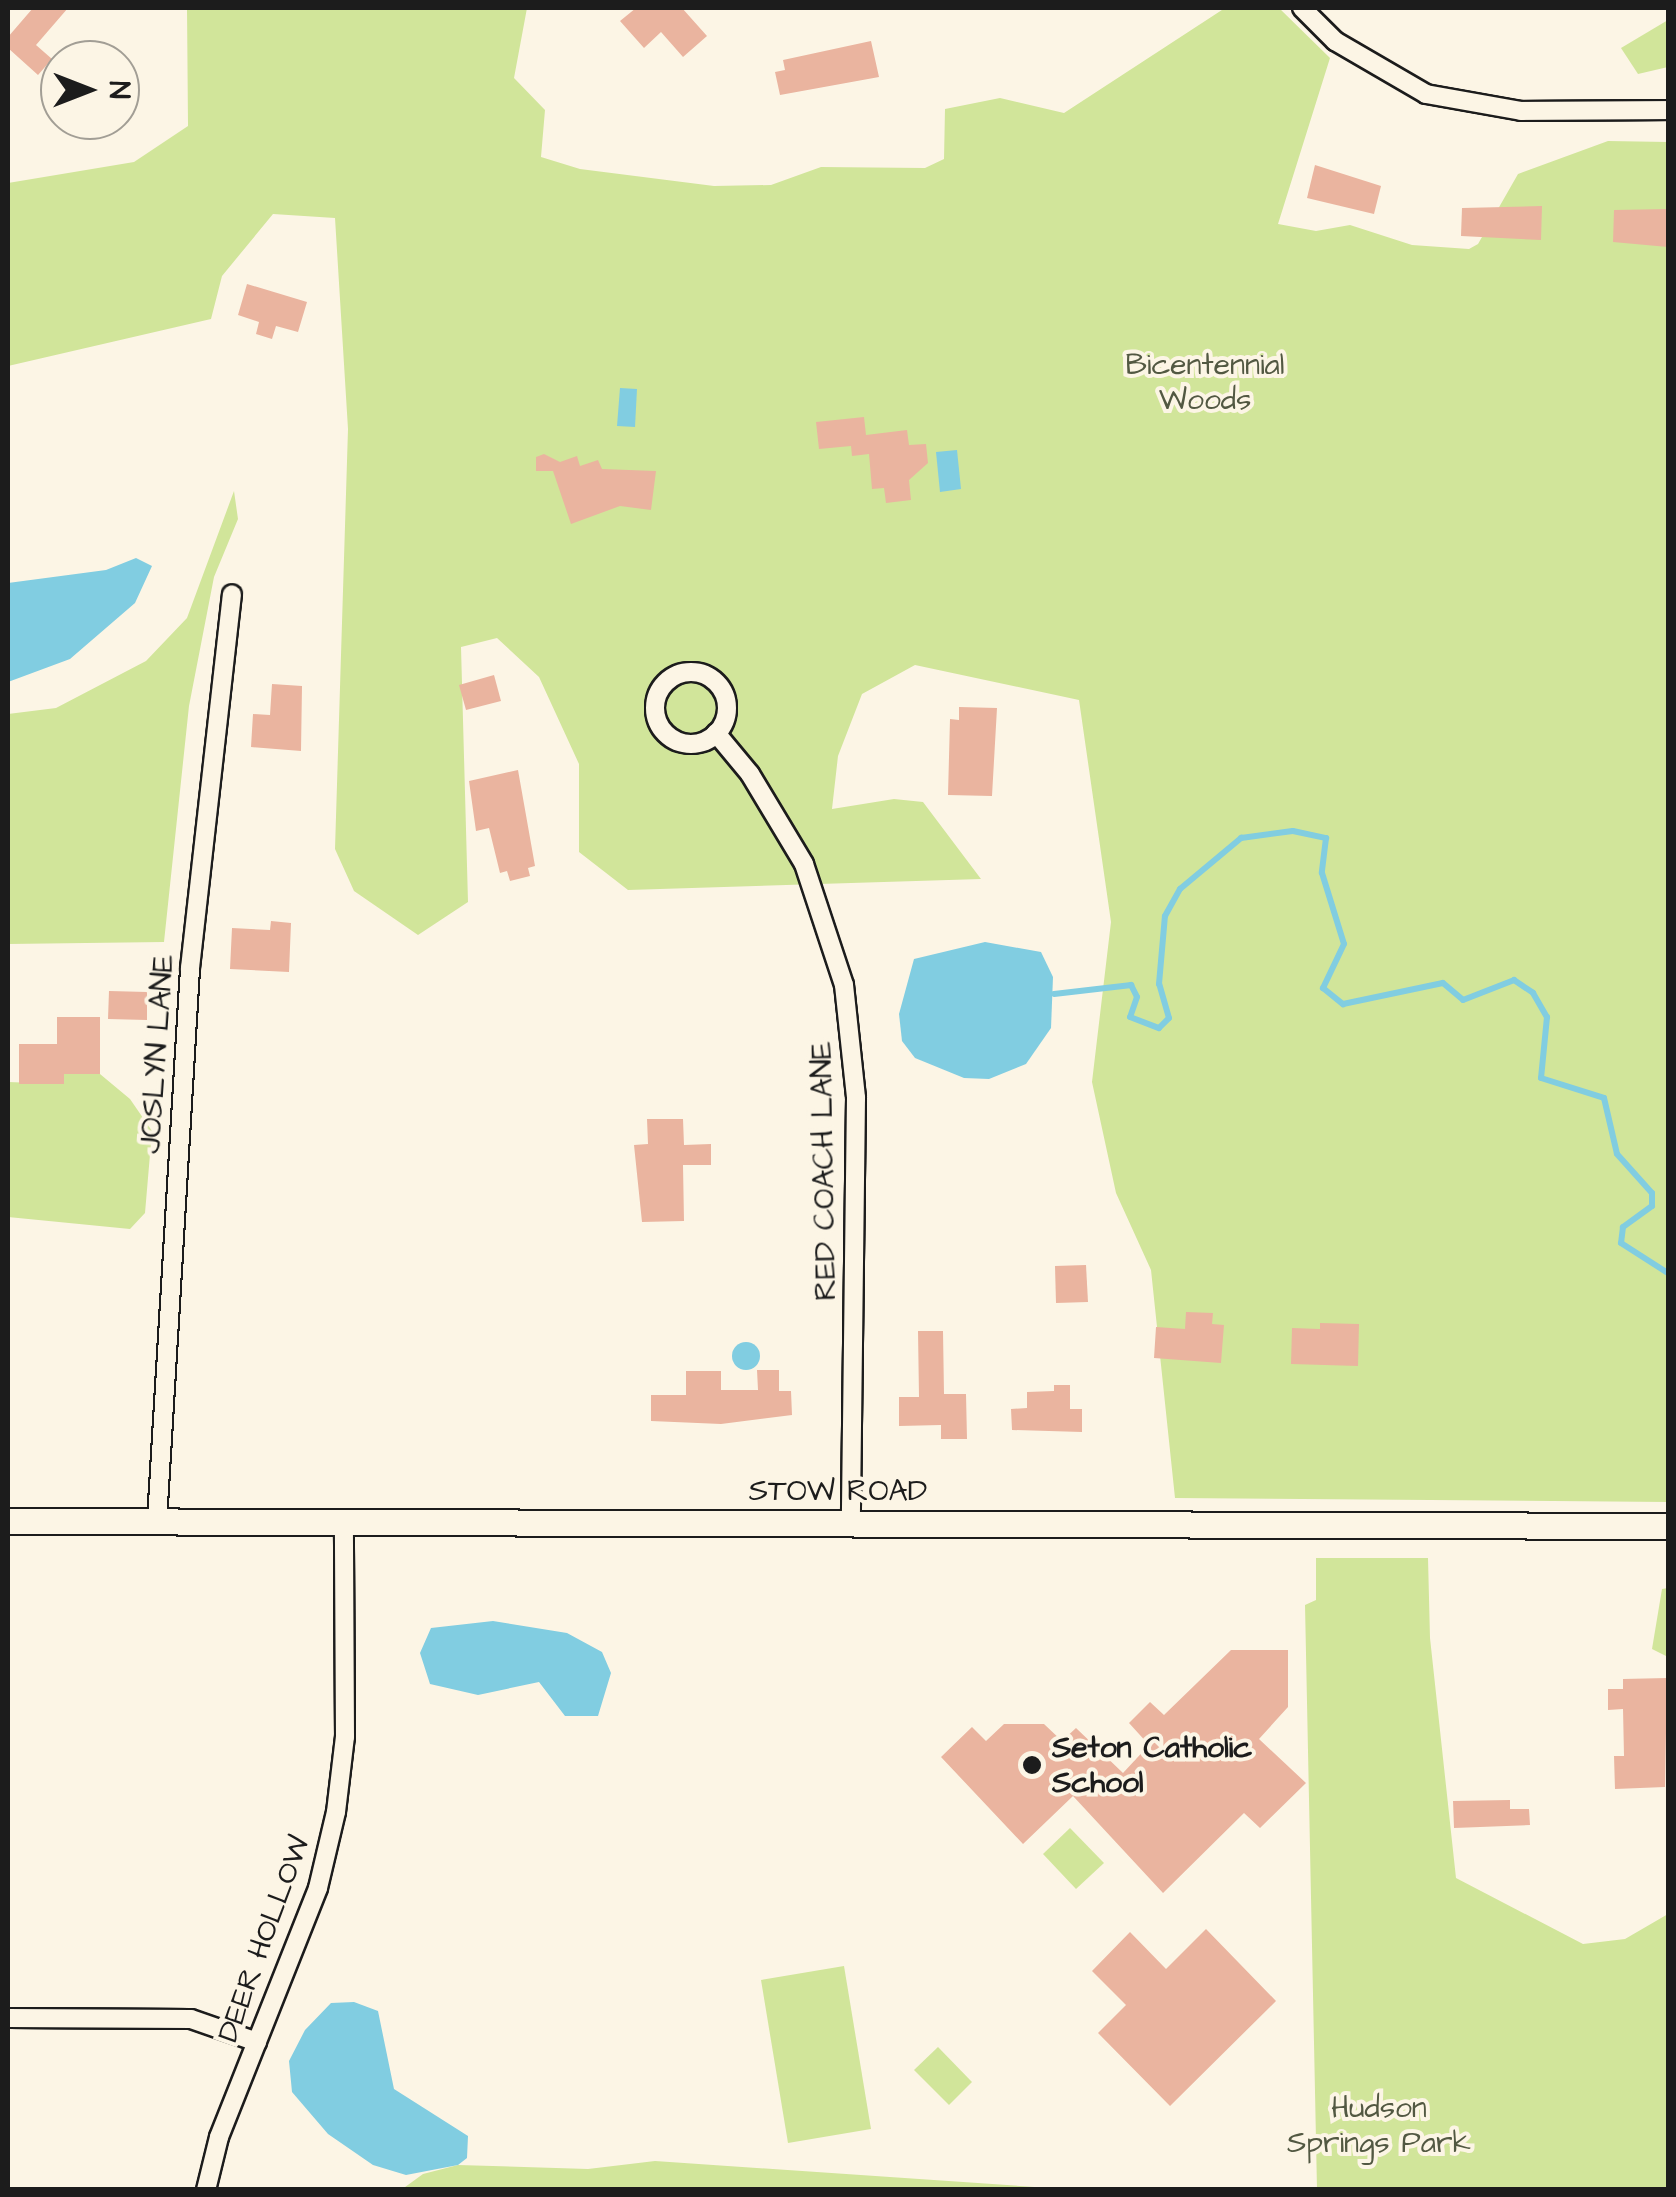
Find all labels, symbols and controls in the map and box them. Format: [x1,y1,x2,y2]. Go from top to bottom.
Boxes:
north arrow [40,40,140,140]
text: N [99,81,138,99]
park label: Bicentennial Woods [1126,347,1284,418]
street label: JOSLYN LANE [132,953,182,1155]
street label: RED COACH LANE [804,1041,844,1301]
street label: STOW ROAD [749,1473,927,1509]
place label: Seton Catholic School [1052,1730,1252,1800]
marker: Seton Catholic School [1021,1754,1043,1776]
street label: DEER HOLLOW [210,1831,318,2047]
park label: Hudson Springs Park [1287,2090,1471,2160]

